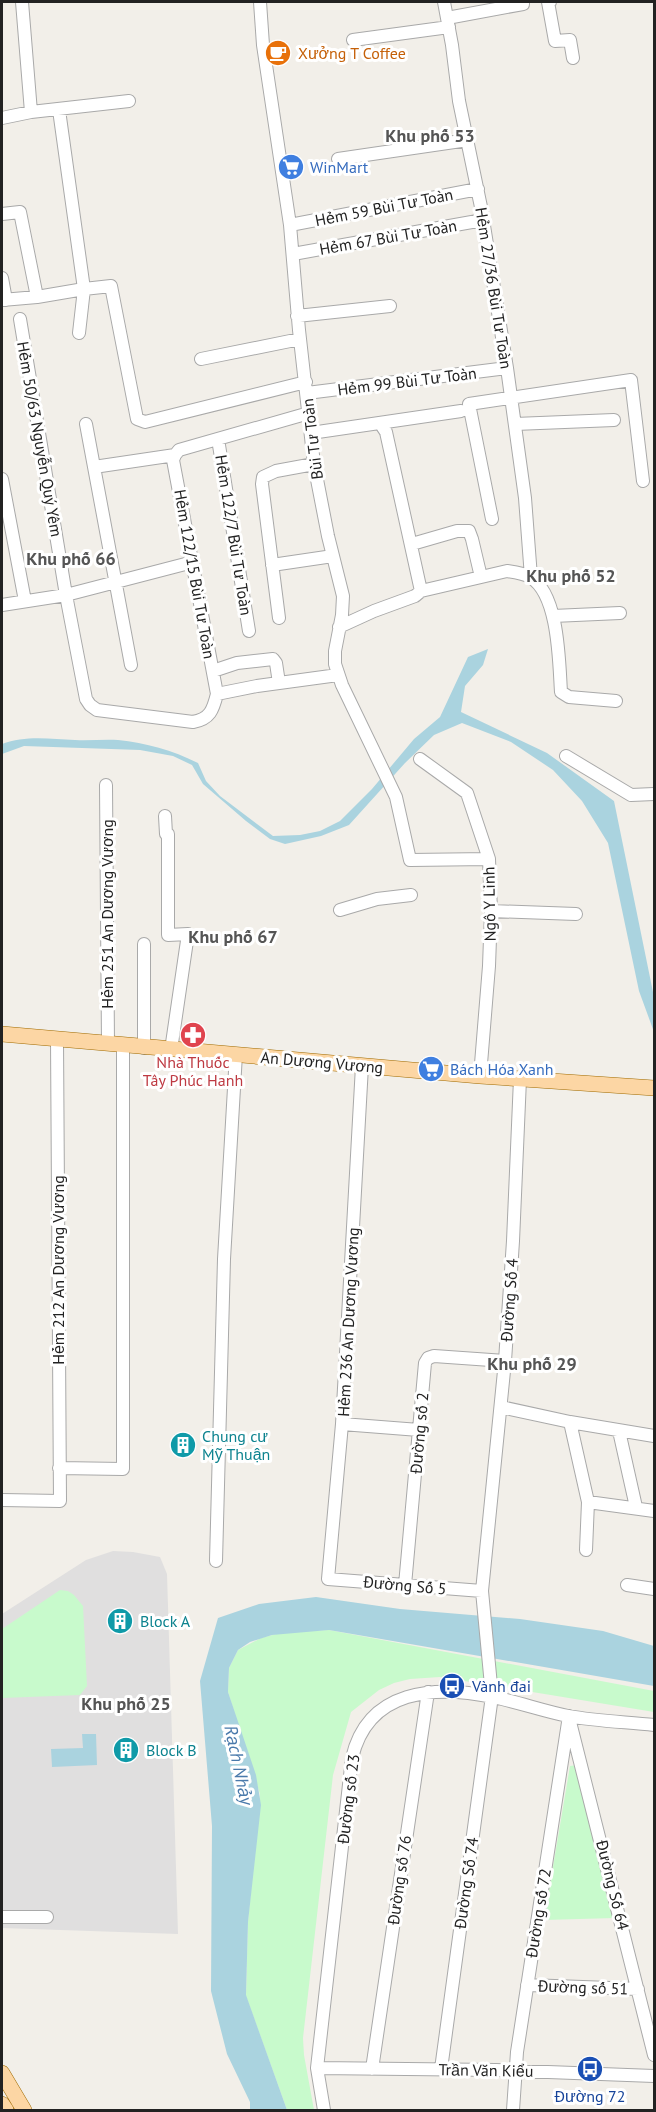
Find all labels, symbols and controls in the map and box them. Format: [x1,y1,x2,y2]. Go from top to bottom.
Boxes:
cafe icon: Xưởng T Coffee [263,38,293,68]
place label: Xưởng T Coffee [298,43,406,63]
district label: Khu phố 53 [385,124,475,147]
supermarket icon: WinMart [276,152,306,182]
place label: WinMart [310,157,369,177]
street label: Hẻm 59 Bùi Tư Toàn [313,184,455,230]
street label: Hẻm 27/36 Bùi Tư Toàn [471,206,517,370]
street label: Hẻm 67 Bùi Tư Toàn [318,215,458,259]
street label: Hẻm 50/63 Nguyễn Quý Yêm [13,340,67,538]
street label: Hẻm 99 Bùi Tư Toàn [336,363,478,399]
street label: Bùi Tư Toàn [297,397,327,481]
street label: Hẻm 122/7 Bùi Tư Toàn [211,453,257,617]
street label: Hẻm 122/15 Bùi Tư Toàn [170,488,220,660]
district label: Khu phố 66 [26,547,116,570]
district label: Khu phố 52 [526,564,616,587]
street label: Hẻm 251 An Dương Vương [97,819,117,1009]
street label: Ngô Y Linh [478,867,500,941]
district label: Khu phố 67 [188,925,278,948]
pharmacy icon: Nhà Thuốc Tây Phúc Hanh [178,1020,208,1050]
street label: An Dương Vương [260,1047,384,1077]
place label: Nhà Thuốc Tây Phúc Hanh [143,1052,243,1090]
supermarket icon: Bách Hóa Xanh [416,1054,446,1084]
place label: Bách Hóa Xanh [450,1059,553,1079]
street label: Hẻm 212 An Dương Vương [48,1175,68,1365]
street label: Hẻm 236 An Dương Vương [333,1227,363,1417]
street label: Đường Số 4 [496,1257,522,1343]
district label: Khu phố 29 [487,1352,577,1375]
street label: Đường số 2 [405,1391,433,1476]
place label: Chung cư Mỹ Thuận [202,1426,270,1464]
building icon: Chung cư Mỹ Thuận [168,1430,198,1460]
street label: Đường Số 5 [362,1571,447,1599]
building icon: Block A [105,1606,135,1636]
place label: Block A [140,1611,191,1631]
bus stop icon: Vành đai [437,1671,467,1701]
place label: Vành đai [471,1676,531,1696]
district label: Khu phố 25 [81,1692,171,1715]
water label: Rạch Nhảy [219,1723,259,1808]
building icon: Block B [111,1735,141,1765]
place label: Block B [146,1740,197,1760]
street label: Đường số 23 [332,1753,363,1846]
street label: Đường số 76 [383,1834,415,1927]
street label: Đường Số 74 [450,1836,482,1931]
street label: Đường Số 64 [592,1837,634,1932]
street label: Đường số 72 [521,1867,555,1960]
street label: Đường số 51 [536,1975,629,1999]
bus stop icon: Đường 72 [575,2054,605,2084]
street label: Trần Văn Kiểu [438,2059,534,2081]
place label: Đường 72 [554,2086,625,2106]

